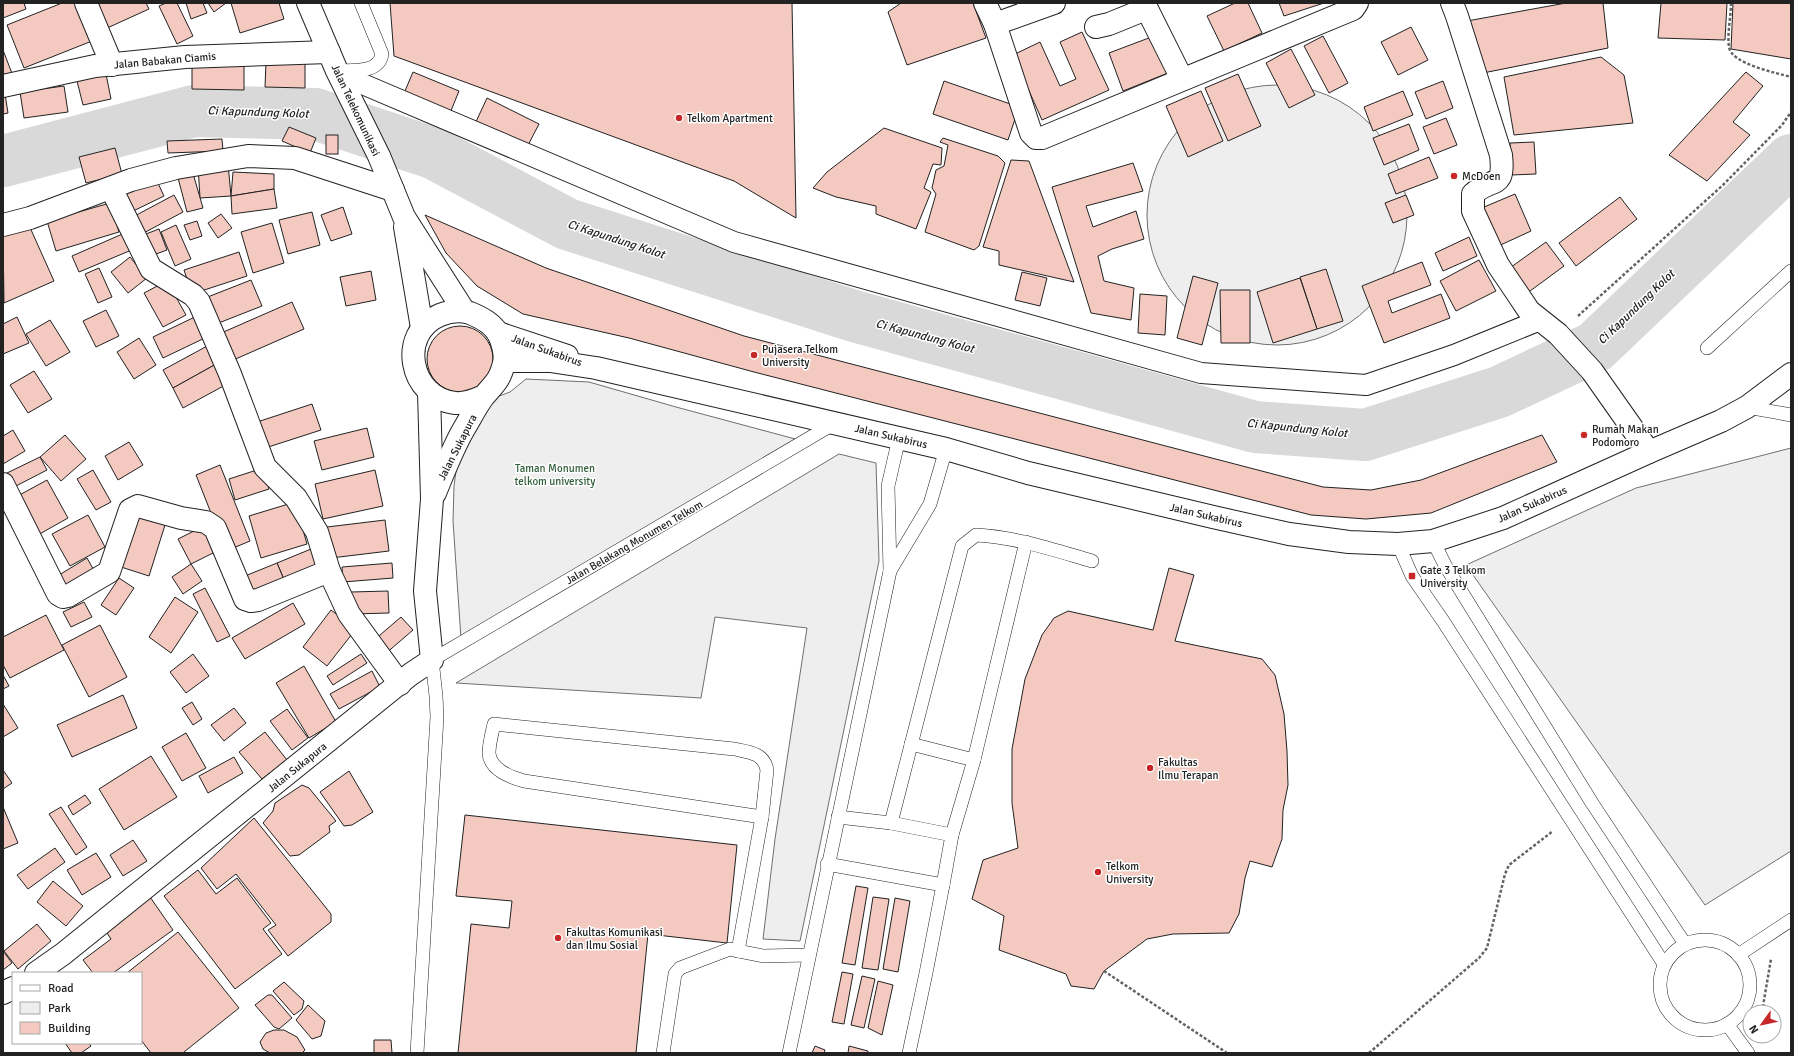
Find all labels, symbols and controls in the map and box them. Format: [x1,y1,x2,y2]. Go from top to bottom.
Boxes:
street label: Jalan Babakan Ciamis [113,50,217,71]
street label: Jalan Telekomunikasi [329,62,383,158]
water label: Ci Kapundung Kolot [207,103,311,122]
place label: Telkom Apartment [687,112,773,125]
marker: Telkom Apartment [674,113,684,123]
place label: McDoen [1462,170,1500,183]
marker: McDoen [1449,171,1459,181]
water label: Ci Kapundung Kolot [565,217,668,263]
water label: Ci Kapundung Kolot [1595,266,1679,348]
water label: Ci Kapundung Kolot [874,316,977,357]
street label: Jalan Sukabirus [510,332,584,369]
place label: Pujasera Telkom University [762,343,838,369]
marker: Pujasera Telkom University [749,350,759,360]
street label: Jalan Sukapura [435,412,480,482]
water label: Ci Kapundung Kolot [1246,416,1350,441]
street label: Jalan Sukabirus [853,422,929,451]
place label: Rumah Makan Podomoro [1592,423,1659,449]
marker: Rumah Makan Podomoro [1579,430,1589,440]
park label: Taman Monumen telkom university [515,462,596,488]
street label: Jalan Sukabirus [1496,483,1569,526]
street label: Jalan Belakang Monumen Telkom [563,498,705,587]
street label: Jalan Sukabirus [1168,501,1244,530]
place label: Gate 3 Telkom University [1420,564,1486,590]
marker: Gate 3 Telkom University [1407,571,1417,581]
street label: Jalan Sukapura [265,739,330,795]
place label: Fakultas Ilmu Terapan [1158,756,1219,782]
marker: Fakultas Ilmu Terapan [1145,763,1155,773]
place label: Telkom University [1106,860,1154,886]
marker: Telkom University [1093,867,1103,877]
place label: Fakultas Komunikasi dan Ilmu Sosial [566,926,663,952]
marker: Fakultas Komunikasi dan Ilmu Sosial [553,933,563,943]
legend [12,972,142,1044]
text: Road [48,981,74,996]
text: Park [48,1001,71,1016]
north arrow [1742,1004,1782,1044]
text: Building [48,1021,91,1036]
text: N [1746,1022,1762,1036]

